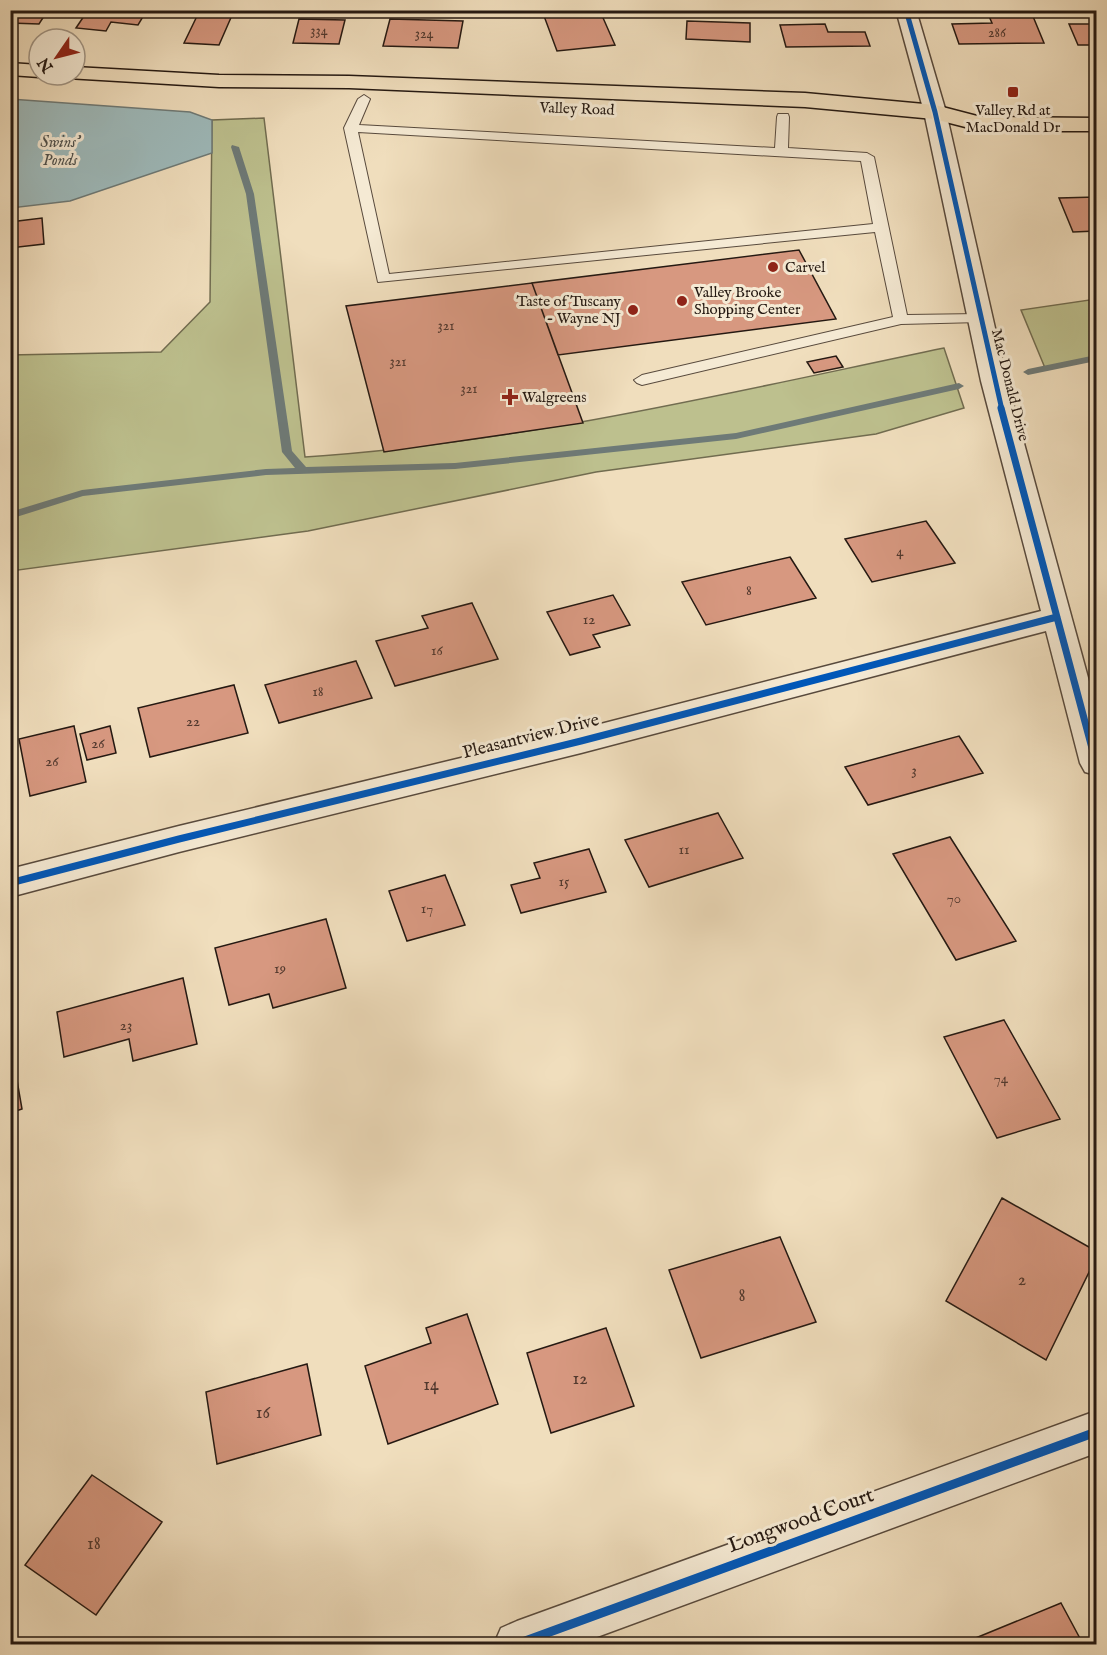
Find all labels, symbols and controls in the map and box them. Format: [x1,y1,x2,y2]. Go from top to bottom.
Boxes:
house number: 334 [310,22,328,40]
house number: 286 [988,24,1007,42]
house number: 324 [415,25,433,43]
north arrow [27,27,87,87]
text: N [34,53,59,77]
marker: Valley Rd at MacDonald Dr [1006,85,1020,99]
street label: Valley Road [538,98,616,120]
place label: Valley Rd at MacDonald Dr [966,101,1061,137]
water label: Swins' Ponds [40,133,82,171]
place label: Carvel [785,258,826,277]
marker: Carvel [766,260,780,274]
place label: Valley Brooke Shopping Center [693,283,801,319]
place label: Taste of Tuscany - Wayne NJ [517,292,622,328]
marker: Valley Brooke Shopping Center [675,294,689,308]
marker: Taste of Tuscany - Wayne NJ [626,303,640,317]
house number: 321 [437,317,455,335]
street label: Mac Donald Drive [987,327,1033,443]
house number: 321 [389,353,407,371]
house number: 321 [460,380,478,398]
place label: Walgreens [522,388,587,407]
marker: Walgreens [503,390,517,404]
house number: 4 [896,542,904,561]
house number: 8 [746,581,752,600]
house number: 12 [583,610,595,629]
house number: 16 [431,641,444,660]
house number: 18 [312,682,324,701]
street label: Pleasantview Drive [460,709,602,765]
house number: 22 [186,712,200,731]
house number: 26 [91,734,105,753]
house number: 26 [45,752,59,771]
house number: 3 [911,761,917,780]
house number: 11 [678,840,690,859]
house number: 15 [558,872,570,891]
house number: 70 [947,889,961,908]
house number: 17 [421,899,433,918]
house number: 19 [274,959,286,978]
house number: 23 [120,1016,132,1035]
house number: 74 [994,1069,1009,1088]
house number: 2 [1018,1269,1026,1292]
house number: 8 [738,1285,746,1308]
house number: 12 [572,1368,588,1391]
house number: 14 [423,1374,439,1397]
house number: 16 [256,1402,271,1425]
street label: Longwood Court [724,1482,878,1560]
house number: 18 [87,1533,101,1556]

